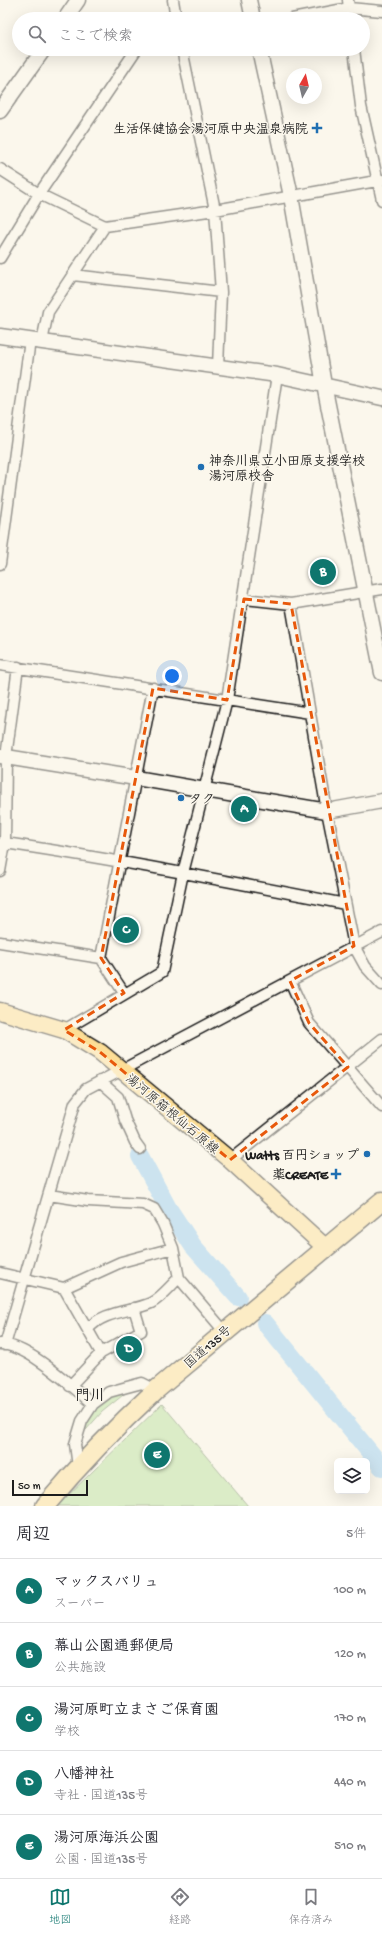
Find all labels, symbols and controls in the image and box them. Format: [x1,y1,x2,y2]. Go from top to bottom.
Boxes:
search box [12,12,370,56]
icon: search [26,23,48,45]
text: ここで検索 [58,28,133,46]
north arrow [286,68,322,104]
place label: 生活保健協会湯河原中央温泉病院 [113,121,308,138]
marker: 生活保健協会湯河原中央温泉病院 [311,122,323,134]
place label: 神奈川県立小田原支援学校 湯河原校舎 [209,454,365,485]
marker: 神奈川県立小田原支援学校 湯河原校舎 [196,462,206,472]
pin: B [310,557,336,587]
your location [162,666,182,686]
marker: タク [176,793,186,803]
place label: タク [189,793,215,808]
pin: A [231,794,257,824]
pin: C [113,915,139,945]
street label: 湯河原箱根仙石原線 [122,1071,222,1159]
place label: Watts 百円ショップ [244,1148,359,1164]
marker: Watts 百円ショップ [362,1149,372,1159]
place label: 薬CREATE [272,1168,329,1184]
marker: 薬CREATE [331,1169,341,1179]
street label: 国道135号 [181,1322,235,1373]
pin: D [116,1334,142,1364]
district label: 門川 [75,1387,105,1406]
pin: E [144,1440,170,1470]
map controls [334,1458,370,1494]
button: layers [334,1458,370,1494]
scale bar [12,1478,88,1497]
text: 50 m [18,1481,40,1493]
text: 周辺 [16,1526,50,1546]
text: 5件 [346,1527,366,1542]
text: マックスバリュ [54,1574,159,1592]
text: A [25,1583,33,1598]
text: 100 m [334,1583,366,1598]
text: スーパー [54,1597,105,1612]
text: 幕山公園通郵便局 [54,1638,174,1656]
text: B [26,1647,32,1662]
text: 120 m [335,1647,366,1662]
text: 公共施設 [54,1661,106,1676]
text: 湯河原町立まさご保育園 [54,1702,219,1720]
text: C [25,1711,33,1726]
text: 170 m [334,1711,366,1726]
text: 学校 [54,1725,80,1740]
text: 八幡神社 [54,1766,114,1784]
text: D [25,1775,33,1790]
text: 440 m [334,1775,366,1790]
text: 寺社 · 国道135号 [54,1789,148,1804]
text: 湯河原海浜公園 [54,1830,159,1848]
text: E [25,1839,33,1854]
text: 510 m [334,1839,366,1854]
text: 公園 · 国道135号 [54,1853,148,1868]
tab: 地図 [49,1886,71,1927]
tab: 経路 [169,1886,191,1927]
tab: 保存済み [289,1886,333,1927]

